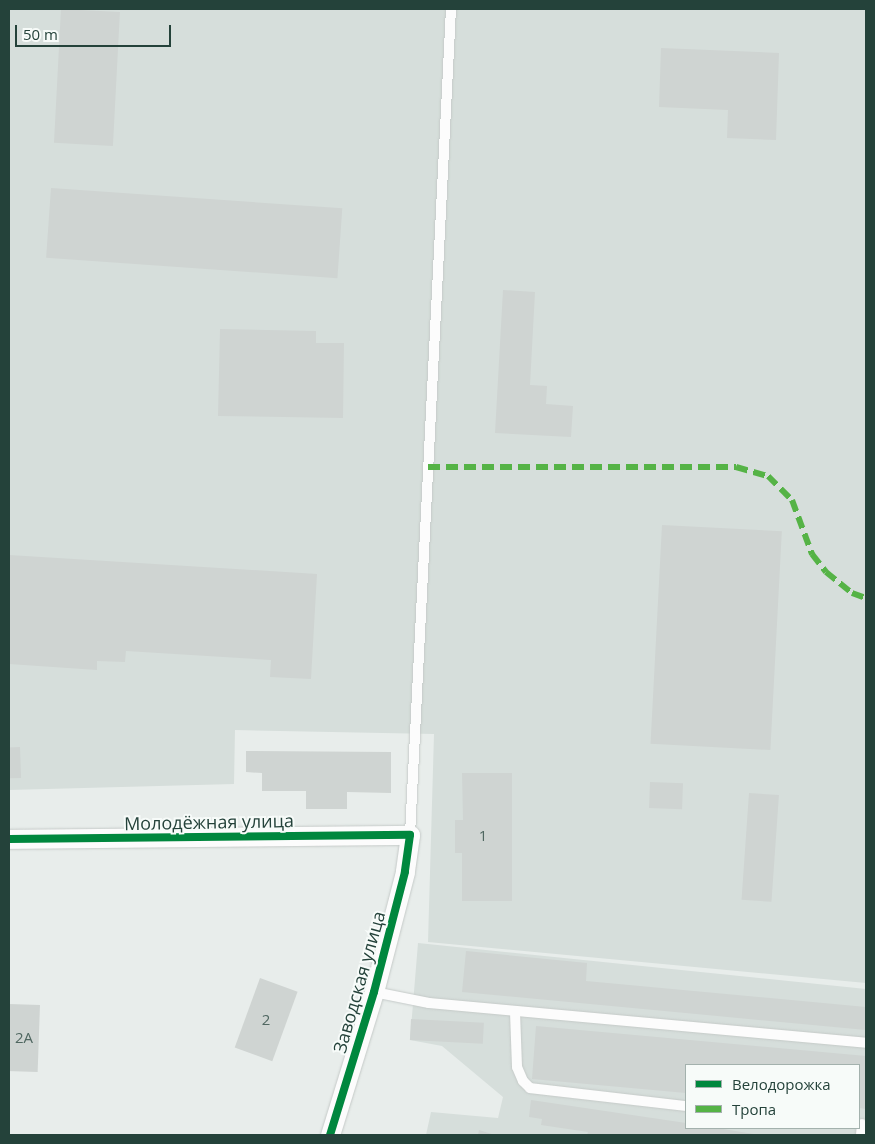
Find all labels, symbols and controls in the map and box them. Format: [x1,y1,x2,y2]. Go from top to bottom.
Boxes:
scale bar [18,15,174,47]
text: 50 m [23,24,58,44]
street label: Молодёжная улица [124,810,294,834]
house number: 1 [479,827,487,845]
street label: Заводская улица [328,909,390,1055]
house number: 2 [262,1011,270,1029]
house number: 2А [15,1029,33,1047]
legend [685,1064,860,1129]
text: Велодорожка [732,1074,831,1094]
text: Тропа [732,1099,776,1119]

